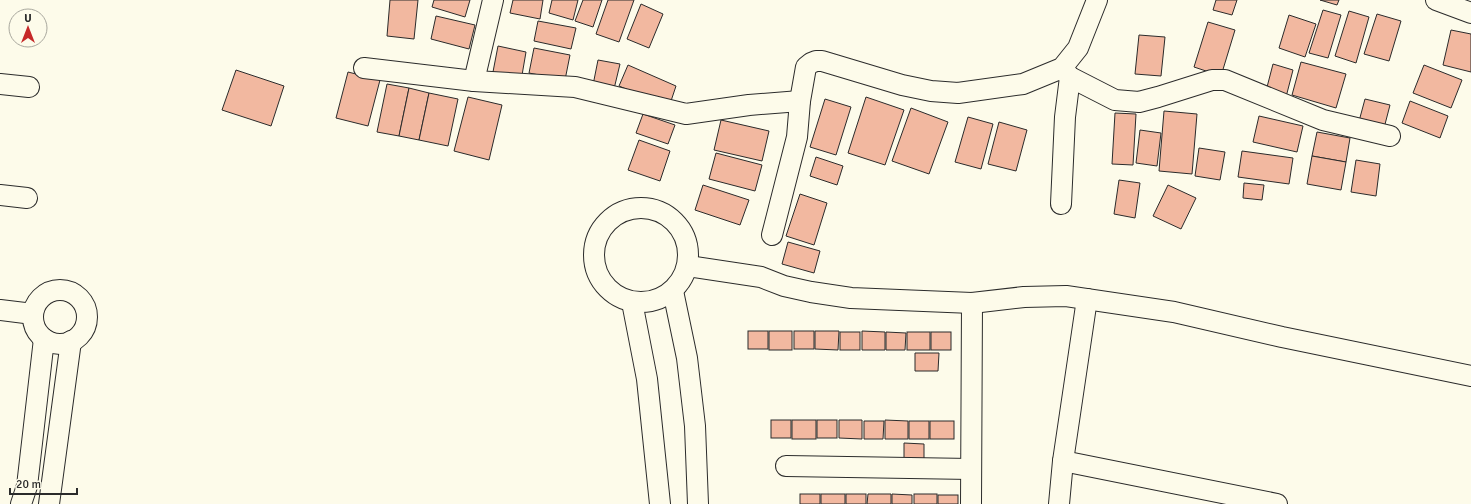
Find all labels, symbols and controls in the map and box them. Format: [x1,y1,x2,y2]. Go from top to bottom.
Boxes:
north arrow [8,8,48,48]
text: U [24,12,32,25]
scale bar [10,470,77,496]
text: 20 m [16,477,41,492]

